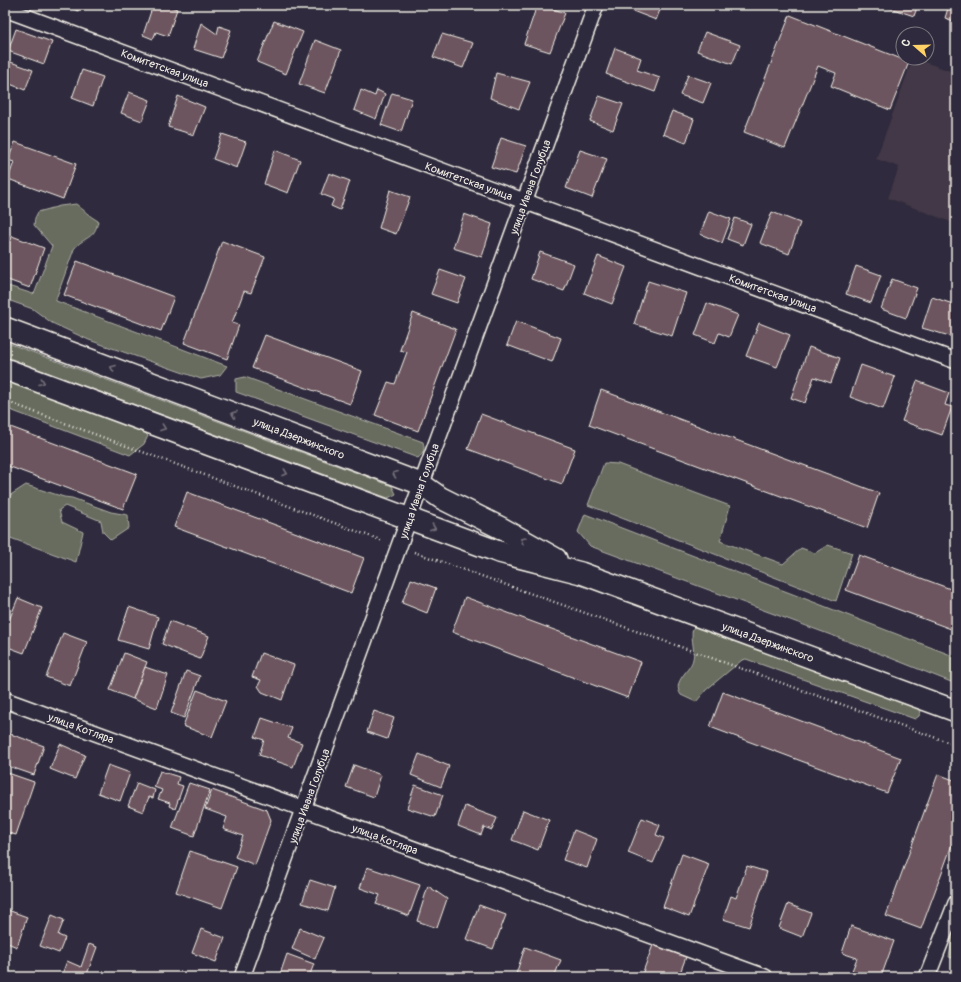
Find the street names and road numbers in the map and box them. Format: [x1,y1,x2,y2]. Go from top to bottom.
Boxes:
street label: Комитетская улица [119,47,210,90]
street label: улица Ивана Голубца [507,138,554,237]
street label: Комитетская улица [423,160,514,203]
street label: Комитетская улица [727,272,818,315]
street label: улица Дзержинского [250,415,346,462]
street label: улица Ивана Голубца [397,442,442,541]
street label: улица Дзержинского [719,620,816,665]
street label: улица Котляра [45,710,115,746]
street label: улица Ивана Голубца [286,747,333,846]
street label: улица Котляра [349,821,419,857]

